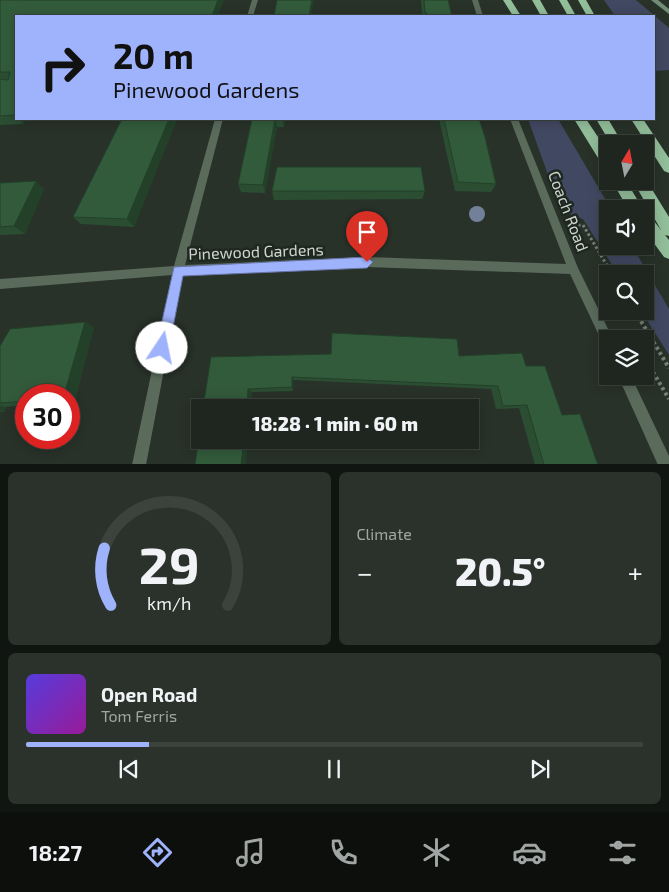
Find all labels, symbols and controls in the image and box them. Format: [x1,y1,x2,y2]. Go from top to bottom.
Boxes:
text: 20 m [113,34,194,76]
icon: right [30,35,95,100]
text: Pinewood Gardens [113,76,299,102]
north arrow [599,135,654,190]
map controls [599,135,654,385]
street label: Coach Road [545,168,593,254]
button: sound [599,200,654,255]
pin [346,211,388,262]
icon: arrive [353,218,381,246]
street label: Pinewood Gardens [188,239,324,263]
button: search [599,265,654,320]
position arrow [135,321,187,373]
button: layers [599,330,654,385]
speed limit sign: 30 [15,384,80,449]
text: 18:28 · 1 min · 60 m [252,412,418,435]
text: Climate [357,524,412,543]
text: 29 [139,532,200,594]
text: 20.5° [455,548,546,594]
text: − [357,555,373,589]
text: + [628,555,643,589]
text: km/h [147,592,191,614]
text: Open Road [101,683,197,706]
text: Tom Ferris [101,706,177,725]
icon: previous [115,755,143,783]
icon: pause [320,755,348,783]
icon: next [526,755,554,783]
icon: directions [140,835,175,870]
icon: music [233,835,268,870]
icon: phone [326,835,361,870]
icon: climate [419,835,454,870]
icon: car [512,835,547,870]
icon: filters [605,835,640,870]
text: 18:27 [29,839,82,865]

